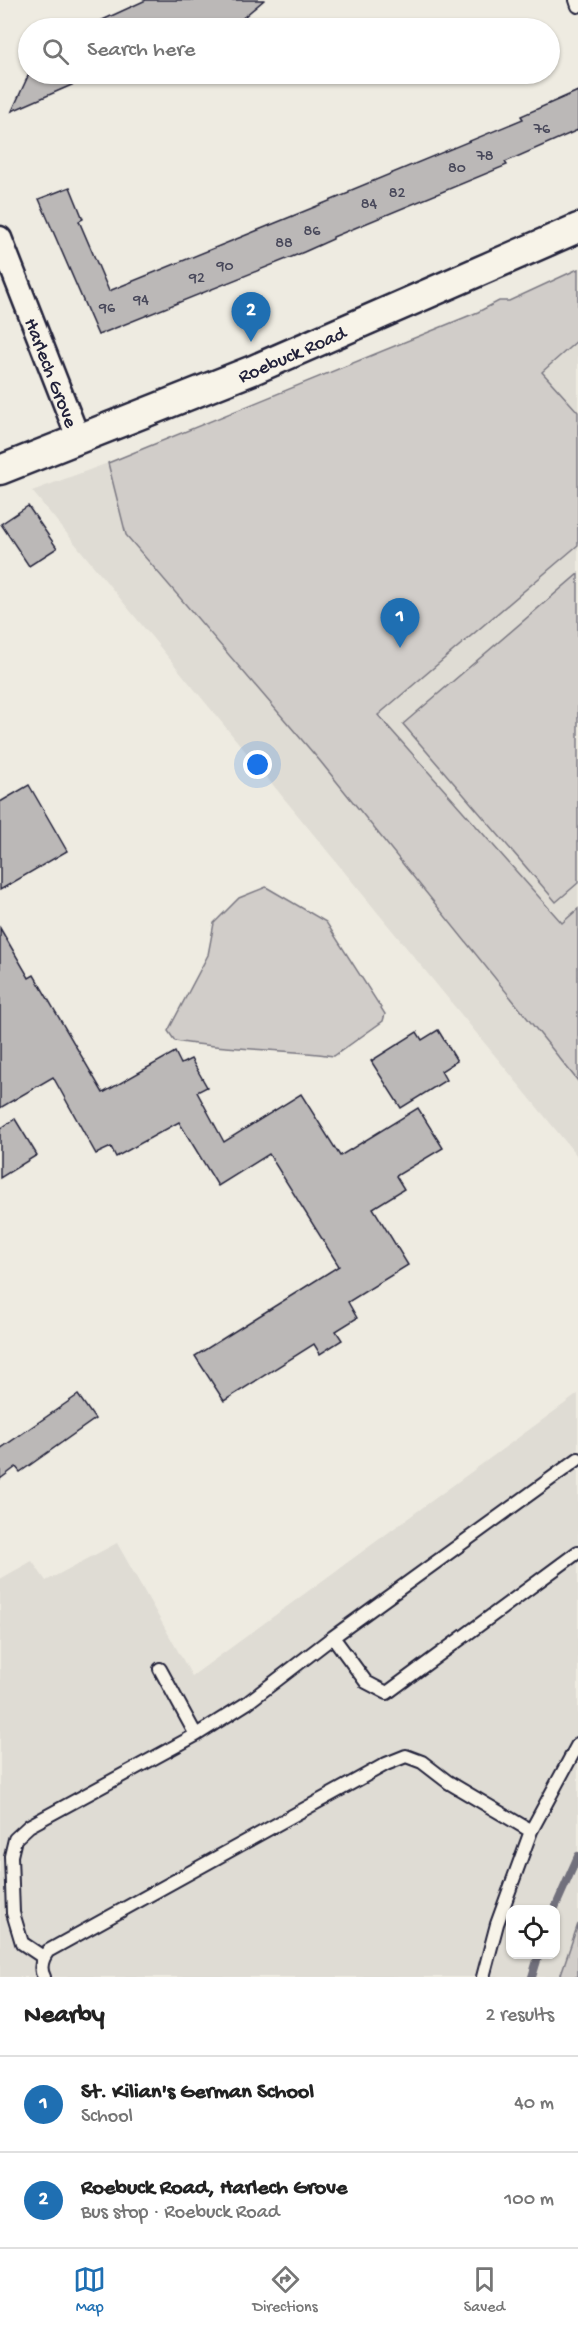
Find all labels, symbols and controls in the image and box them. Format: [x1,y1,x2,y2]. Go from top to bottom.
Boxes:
search box [18,18,560,84]
icon: search [39,35,72,68]
text: Search here [87,38,195,64]
house number: 76 [533,121,551,140]
house number: 78 [475,148,494,167]
house number: 80 [448,160,466,179]
house number: 82 [389,185,405,204]
house number: 84 [361,196,378,215]
house number: 86 [304,223,321,242]
house number: 88 [275,235,293,254]
house number: 90 [215,258,234,277]
house number: 92 [188,270,205,289]
house number: 94 [132,292,149,311]
pin: 2 [232,292,270,342]
house number: 96 [98,300,116,319]
street label: Harlech Grove [17,315,81,432]
street label: Roebuck Road [235,322,352,390]
pin: 1 [380,598,420,648]
your location [243,750,272,779]
map controls [506,1905,560,1959]
button: locate [506,1905,560,1959]
text: Nearby [24,2001,105,2032]
text: 2 results [485,2005,554,2028]
text: St. Kilian's German School [81,2080,314,2106]
text: 1 [39,2093,48,2116]
text: 40 m [514,2093,554,2116]
text: School [81,2106,133,2129]
text: Roebuck Road, Harlech Grove [81,2176,347,2202]
text: 2 [39,2189,48,2212]
text: 100 m [504,2189,554,2212]
text: Bus stop · Roebuck Road [81,2202,279,2225]
tab: Map [73,2263,106,2318]
tab: Directions [252,2263,318,2318]
tab: Saved [464,2263,505,2318]

